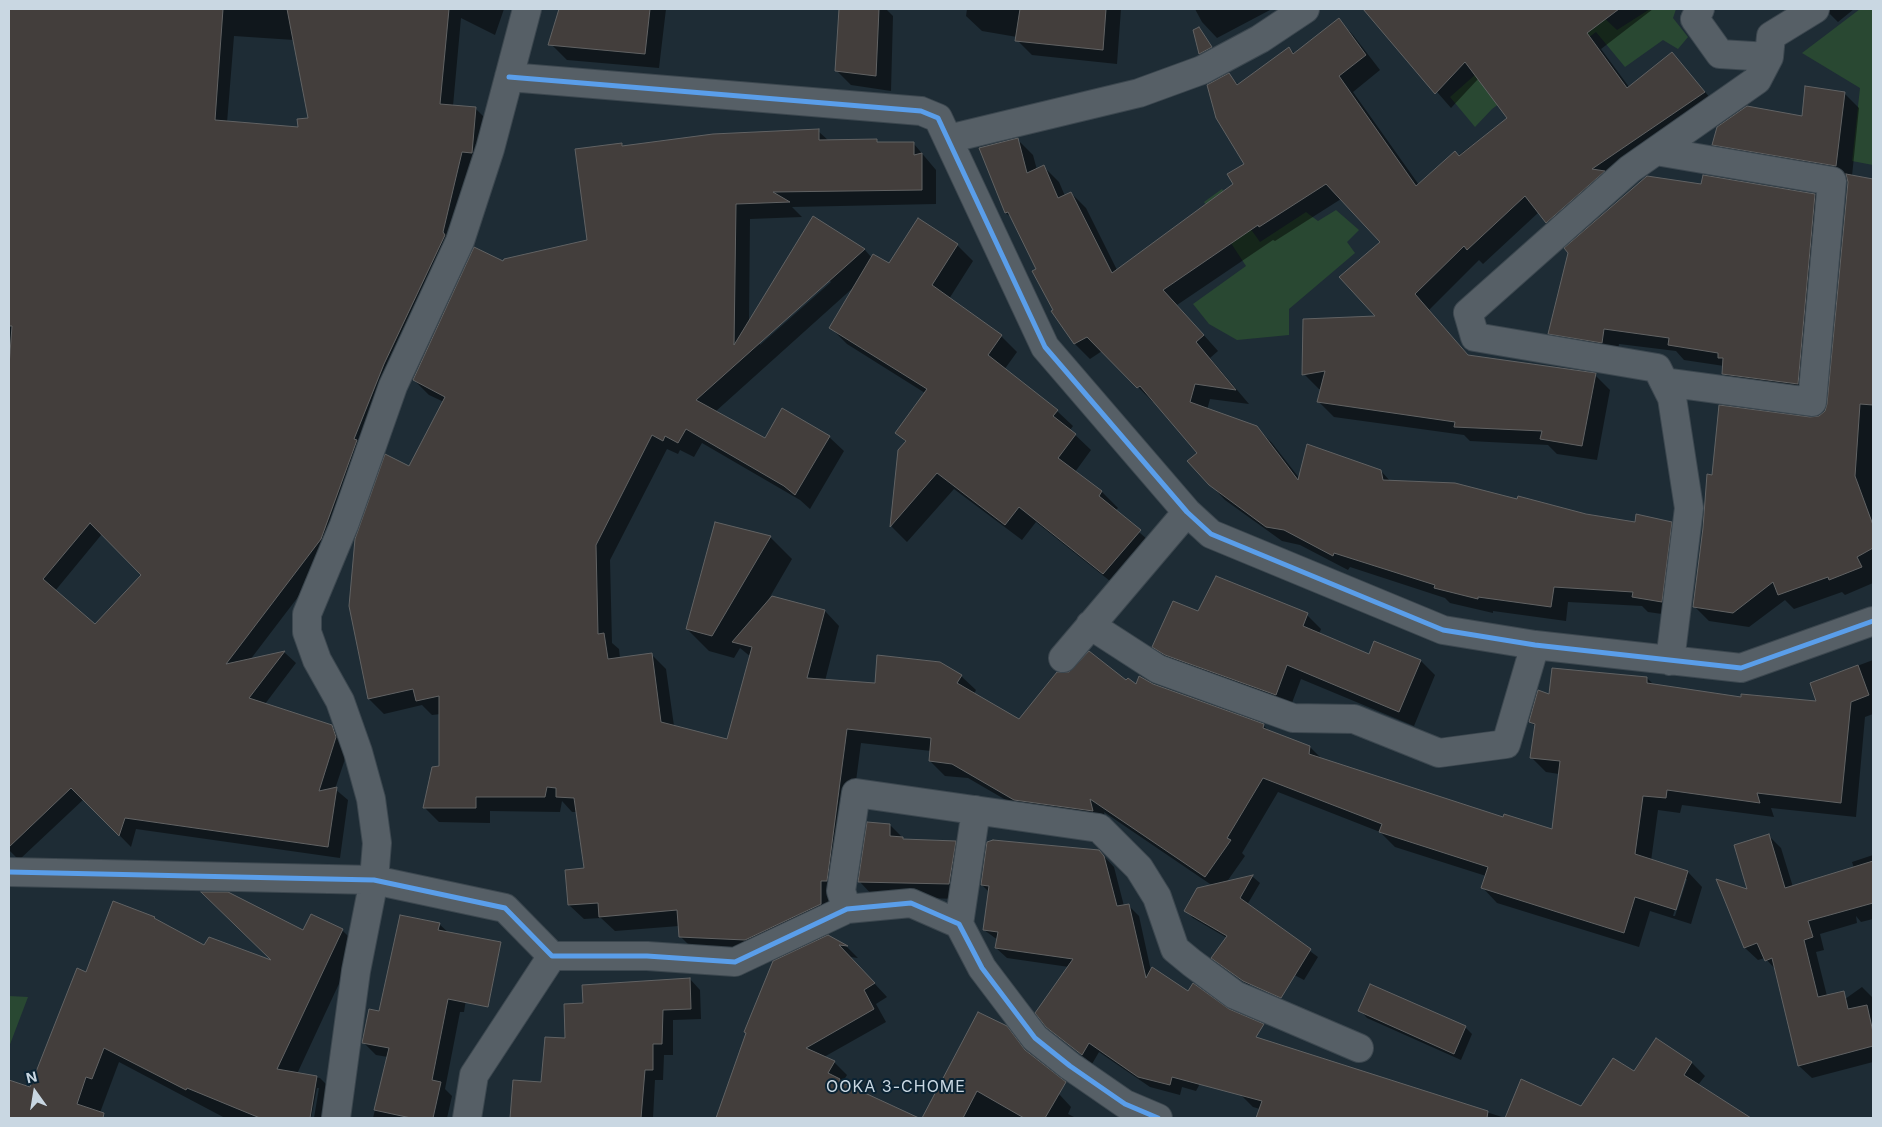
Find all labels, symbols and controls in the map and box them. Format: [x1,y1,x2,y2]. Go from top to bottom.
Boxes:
north arrow [10,1067,60,1117]
text: N [24,1067,39,1086]
district label: OOKA 3-CHOME [825,1077,967,1097]

